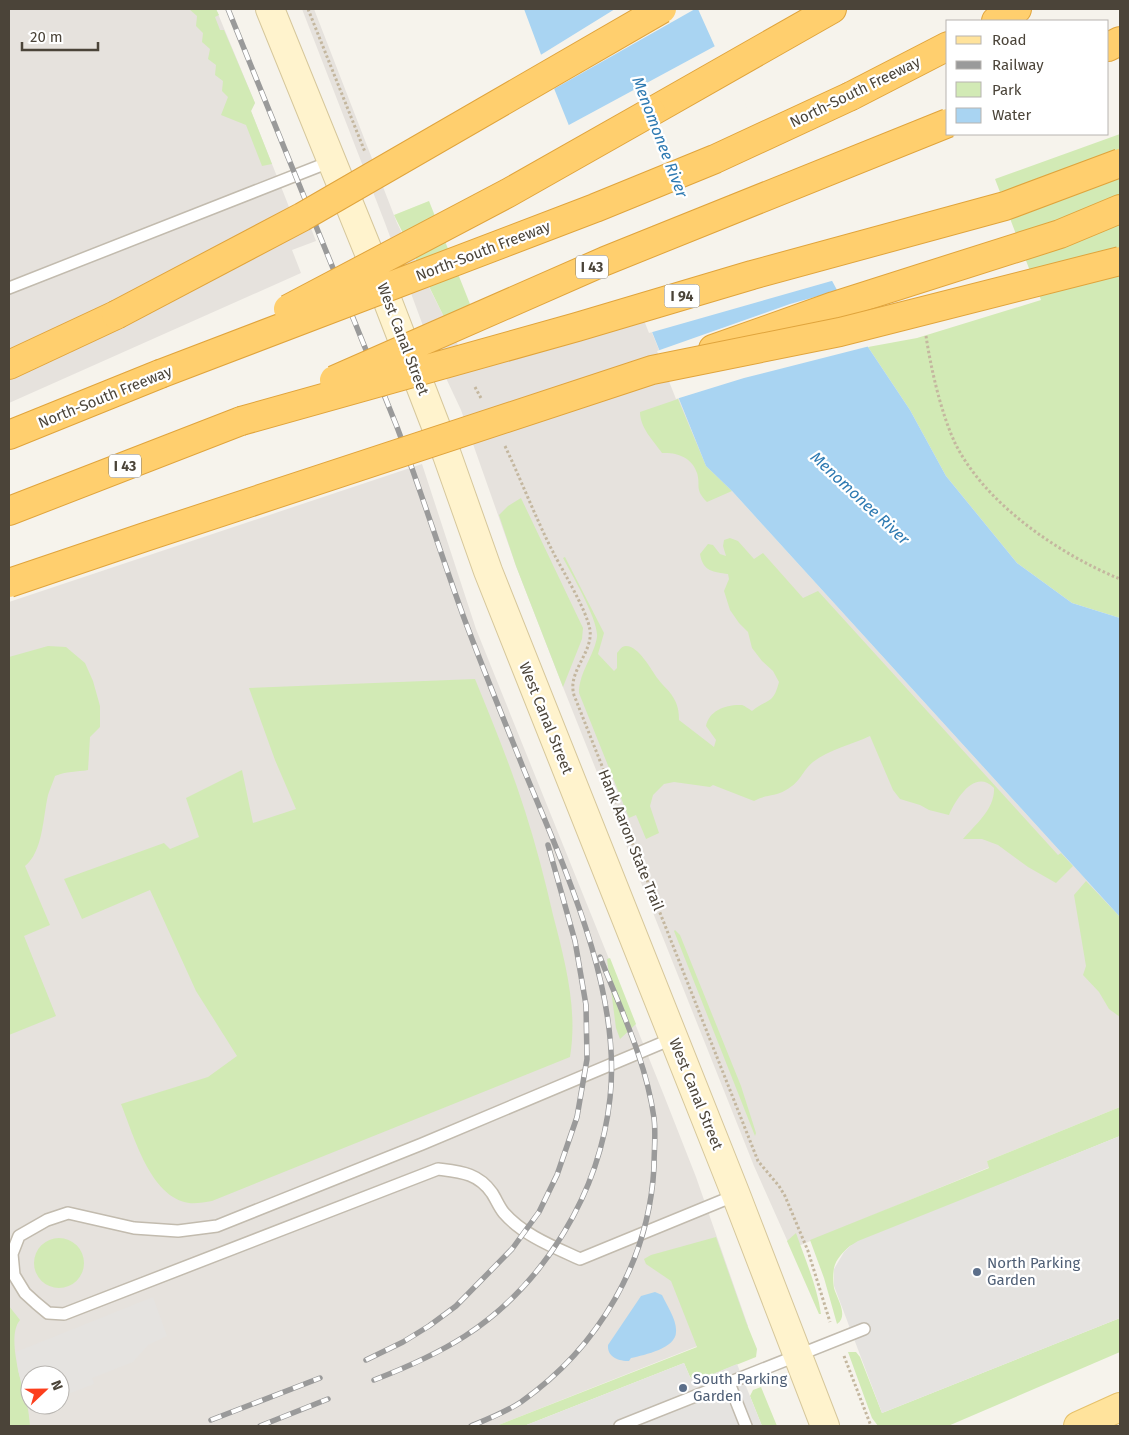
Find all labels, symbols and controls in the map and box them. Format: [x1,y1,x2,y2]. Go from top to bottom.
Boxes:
scale bar [22,20,99,52]
legend [946,20,1109,135]
text: 20 m [30,28,63,46]
text: Road [992,31,1027,49]
street label: North-South Freeway [787,52,924,131]
text: Railway [992,56,1044,74]
water label: Menomonee River [628,74,692,201]
text: Park [992,81,1022,99]
text: Water [992,106,1031,124]
street label: North-South Freeway [413,217,553,285]
road number: I 43 [576,256,608,278]
street label: West Canal Street [373,280,433,398]
road number: I 94 [664,284,700,308]
street label: North-South Freeway [35,362,175,432]
water label: Menomonee River [807,447,914,549]
road number: I 43 [109,454,141,478]
street label: West Canal Street [515,659,577,777]
street label: Hank Aaron State Trail [594,767,668,914]
street label: West Canal Street [665,1035,727,1153]
place label: North Parking Garden [987,1254,1081,1289]
marker: North Parking Garden [971,1266,983,1278]
north arrow [20,1365,70,1415]
place label: South Parking Garden [693,1370,787,1405]
text: N [47,1378,66,1393]
marker: South Parking Garden [677,1382,689,1394]

